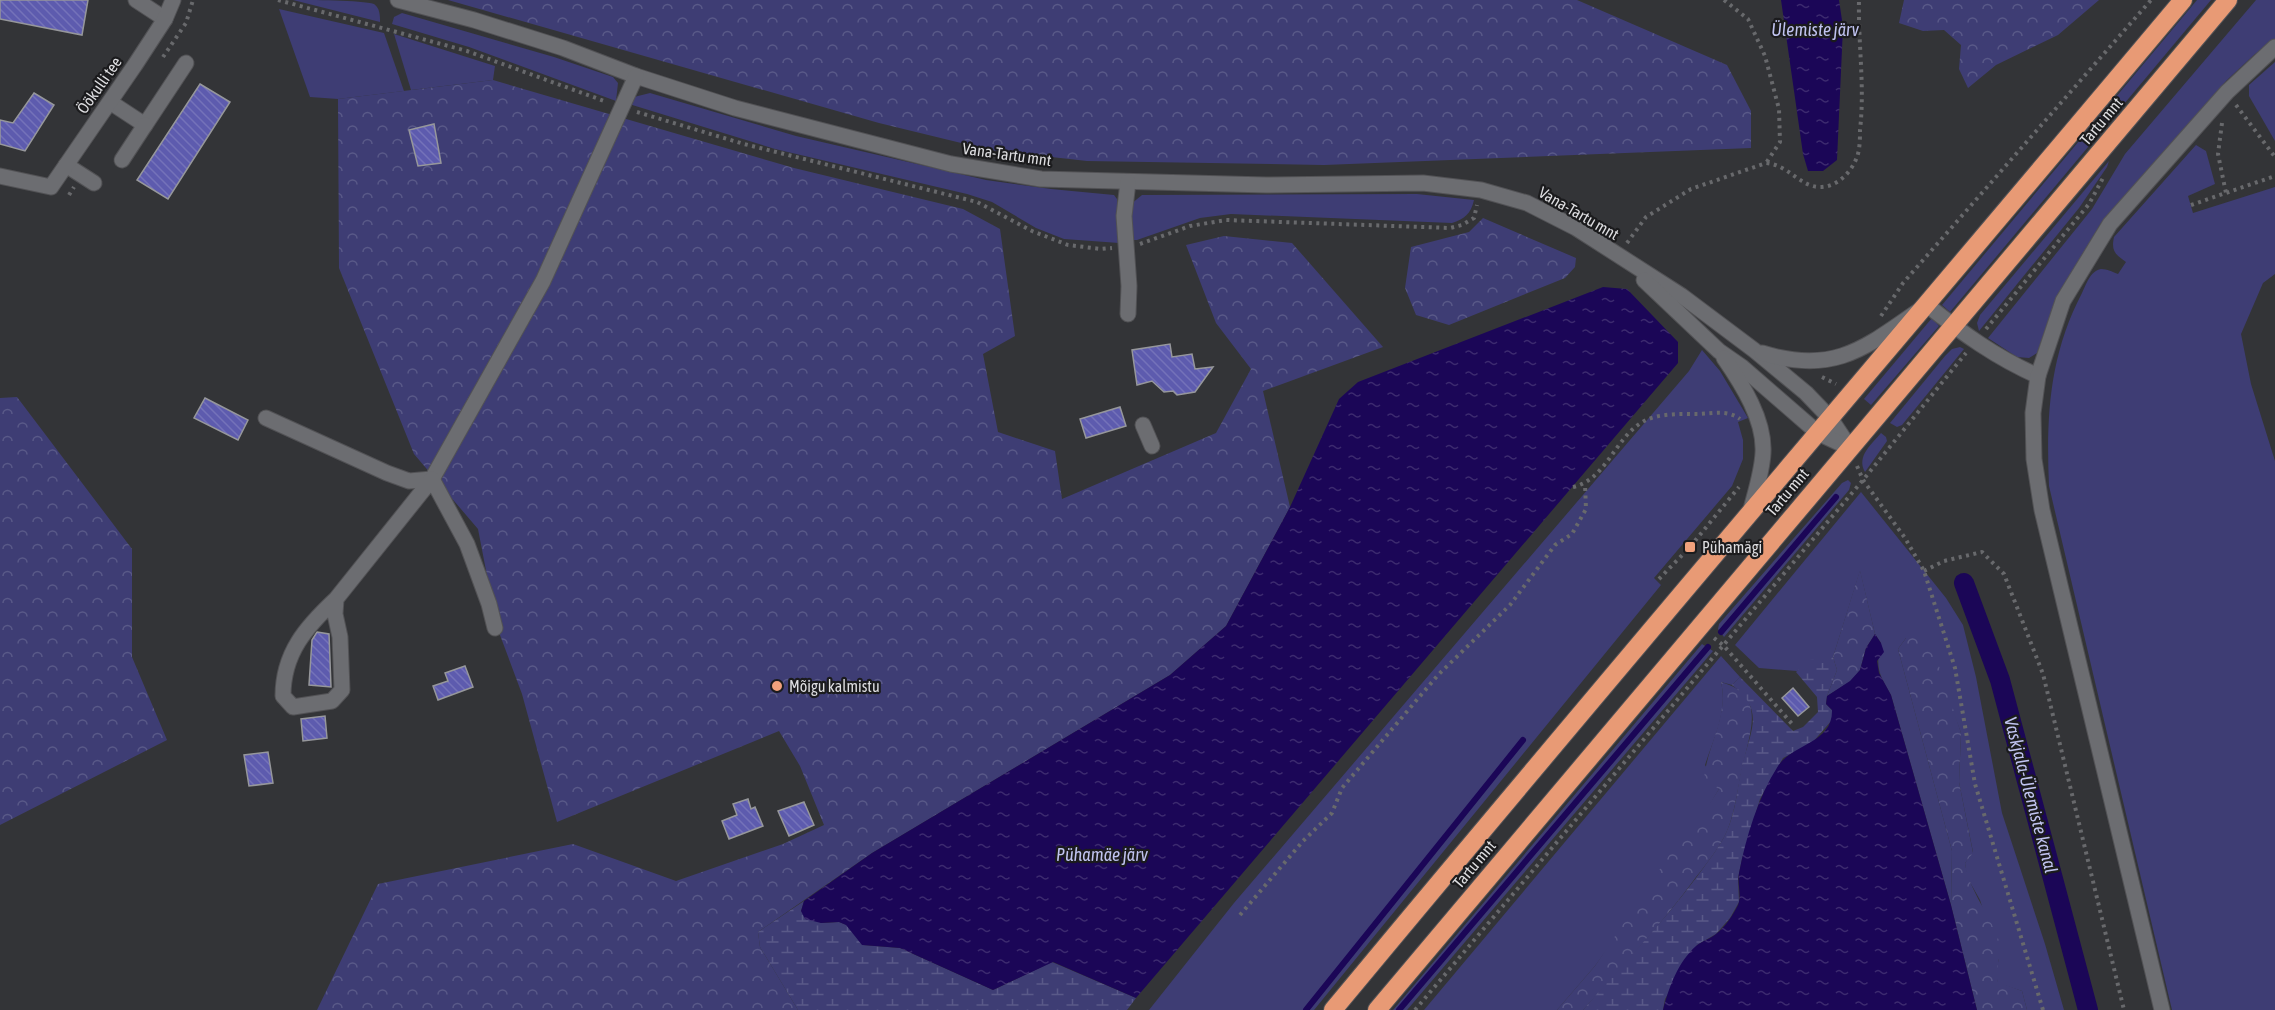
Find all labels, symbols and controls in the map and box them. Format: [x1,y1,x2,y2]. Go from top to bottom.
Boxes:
water label: Ülemiste järv [1771,19,1859,40]
street label: Öökulli tee [73,53,125,117]
street label: Tartu mnt [2076,93,2126,148]
street label: Vana-Tartu mnt [961,139,1053,169]
street label: Vana-Tartu mnt [1536,183,1623,243]
street label: Tartu mnt [1762,464,1812,519]
place label: Pühamägi [1702,538,1762,557]
marker: Pühamägi [1683,540,1697,554]
place label: Mõigu kalmistu [789,677,880,696]
marker: Mõigu kalmistu [770,679,784,693]
water label: Vaskjala-Ülemiste kanal [2000,715,2062,875]
street label: Tartu mnt [1449,836,1499,891]
water label: Pühamäe järv [1056,844,1148,865]

